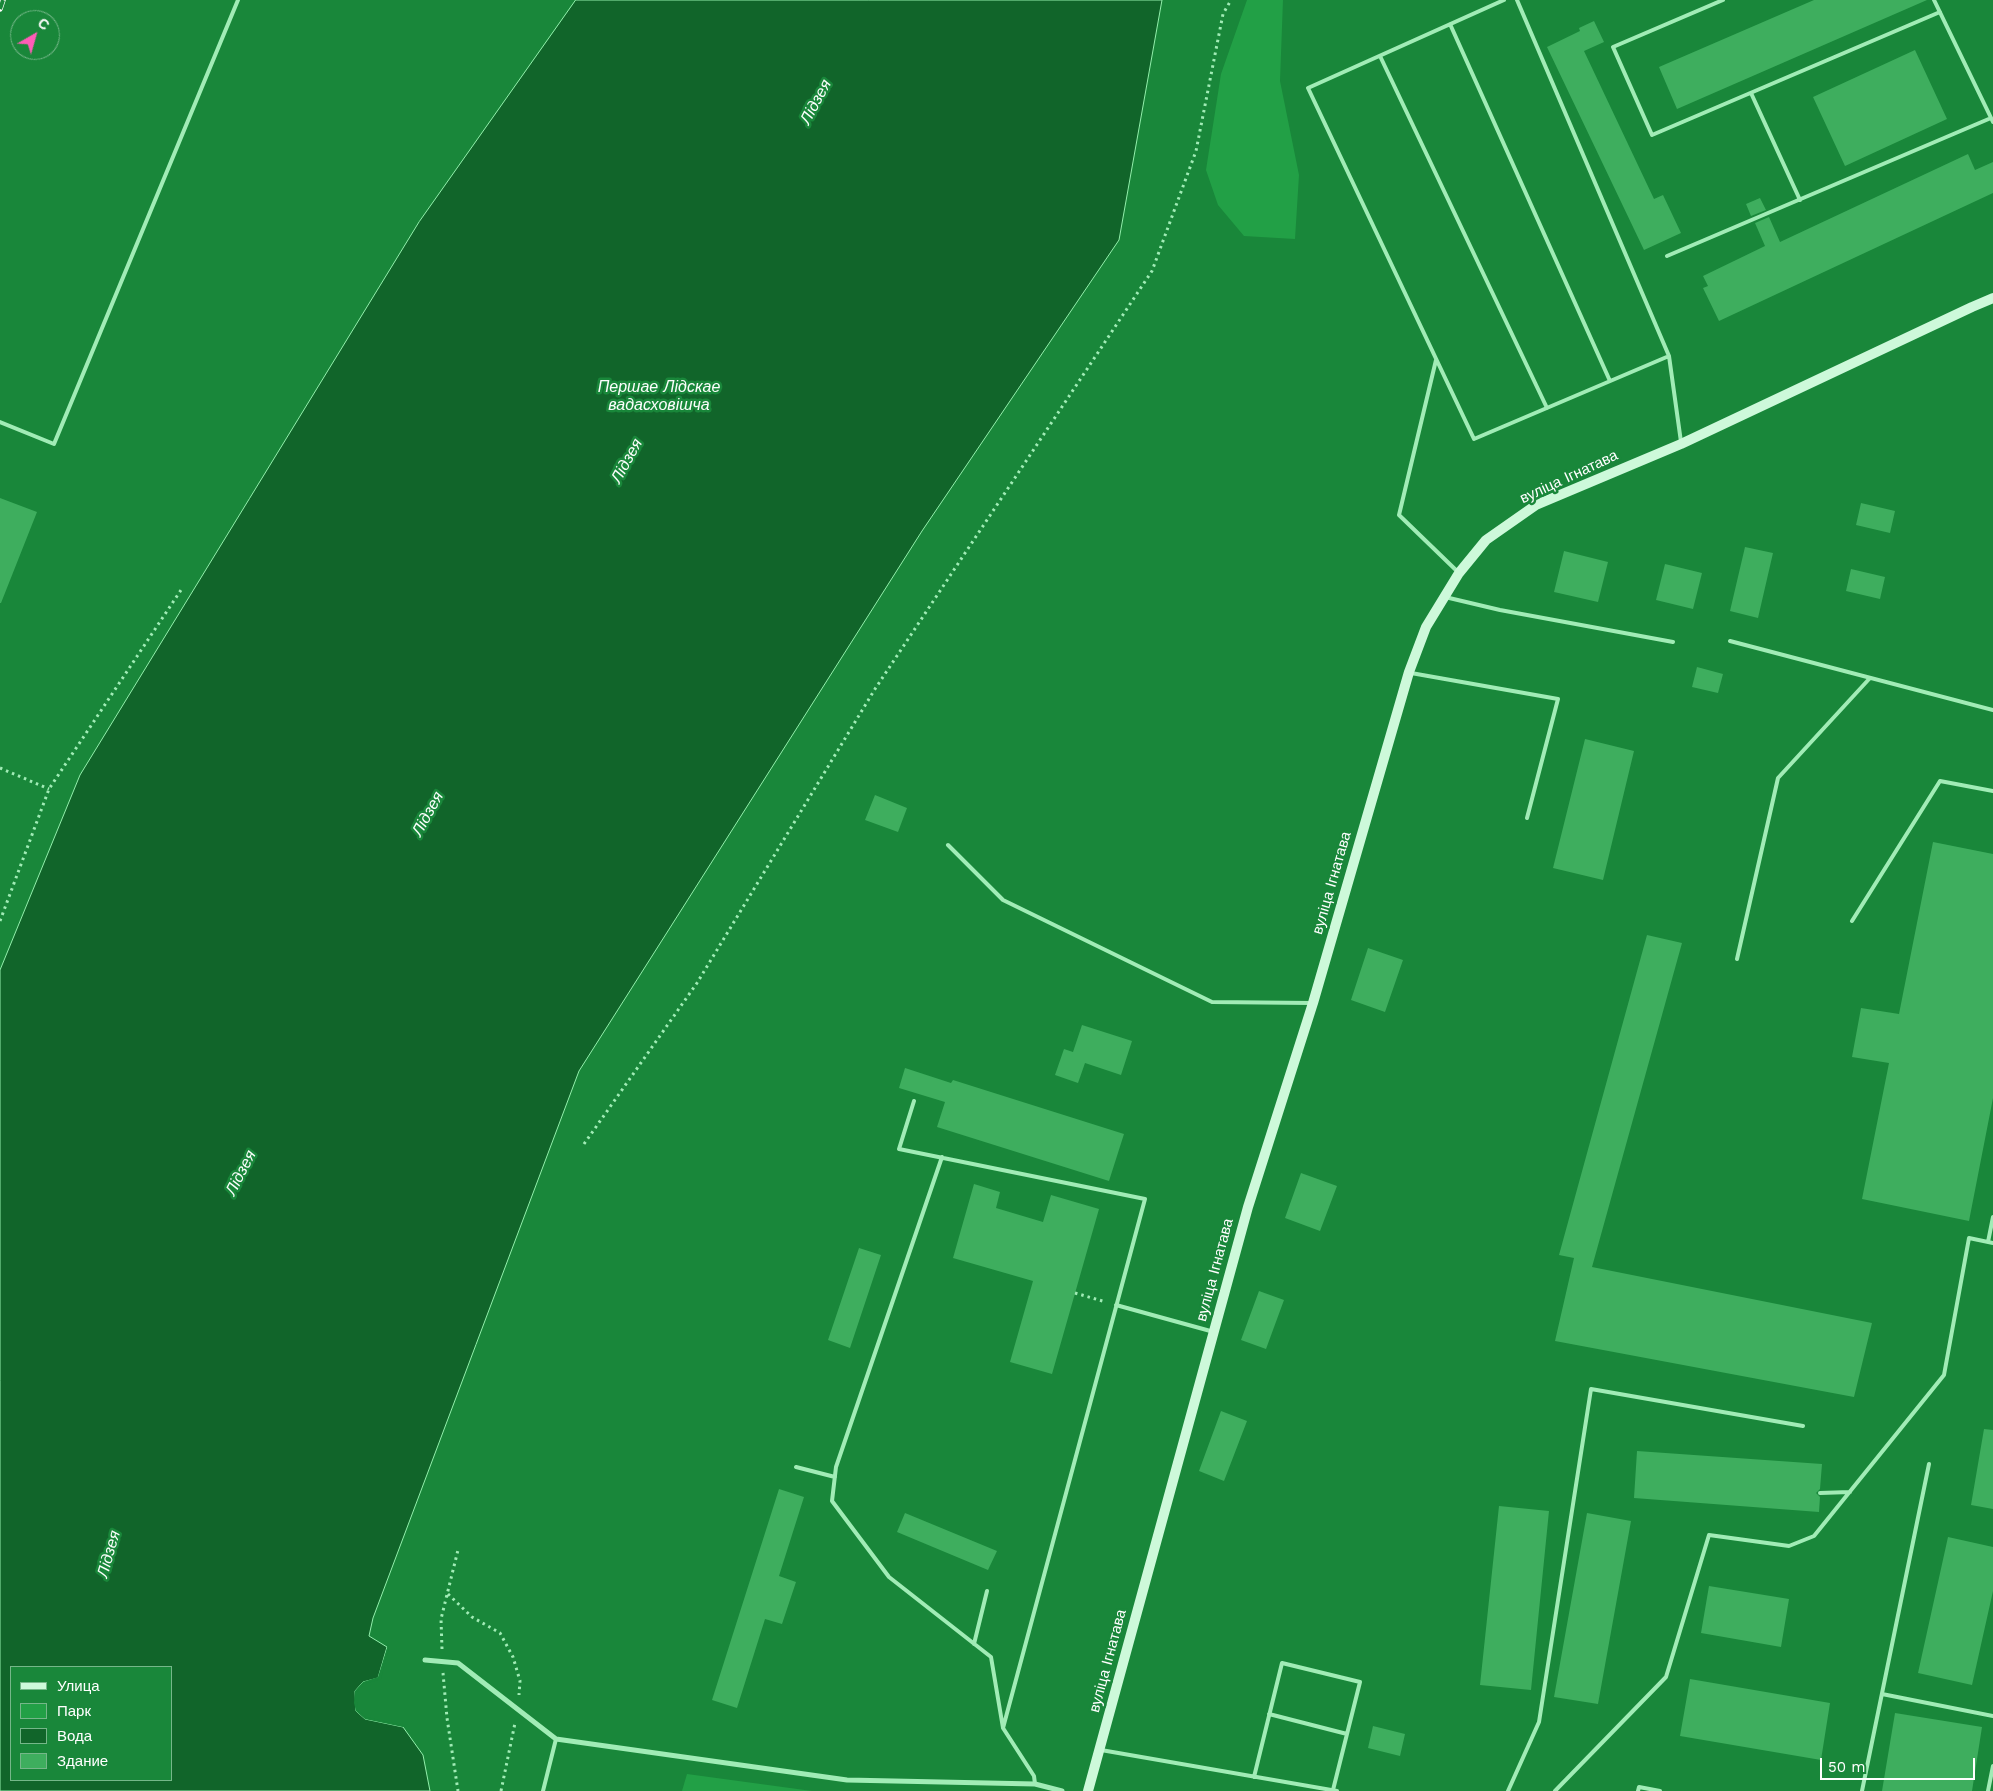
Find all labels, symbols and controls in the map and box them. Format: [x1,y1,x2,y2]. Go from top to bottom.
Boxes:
north arrow [10,10,60,60]
text: С [35,15,53,33]
water label: Лідзея [796,76,836,128]
water label: Першае Лідскае вадасховішча [598,377,720,415]
water label: Лідзея [607,435,647,487]
street label: вуліца Ігнатава [1517,446,1621,508]
water label: Лідзея [408,788,448,840]
street label: вуліца Ігнатава [1309,830,1355,936]
water label: Лідзея [222,1147,260,1199]
street label: вуліца Ігнатава [1193,1216,1237,1324]
water label: Лідзея [93,1528,125,1580]
street label: вуліца Ігнатава [1086,1607,1130,1715]
legend [10,1666,172,1781]
text: Улица [57,1677,100,1695]
text: Парк [57,1702,91,1720]
text: Вода [57,1727,92,1745]
scale bar [1823,1748,1978,1780]
text: Здание [57,1752,108,1770]
text: 50 m [1828,1758,1865,1776]

